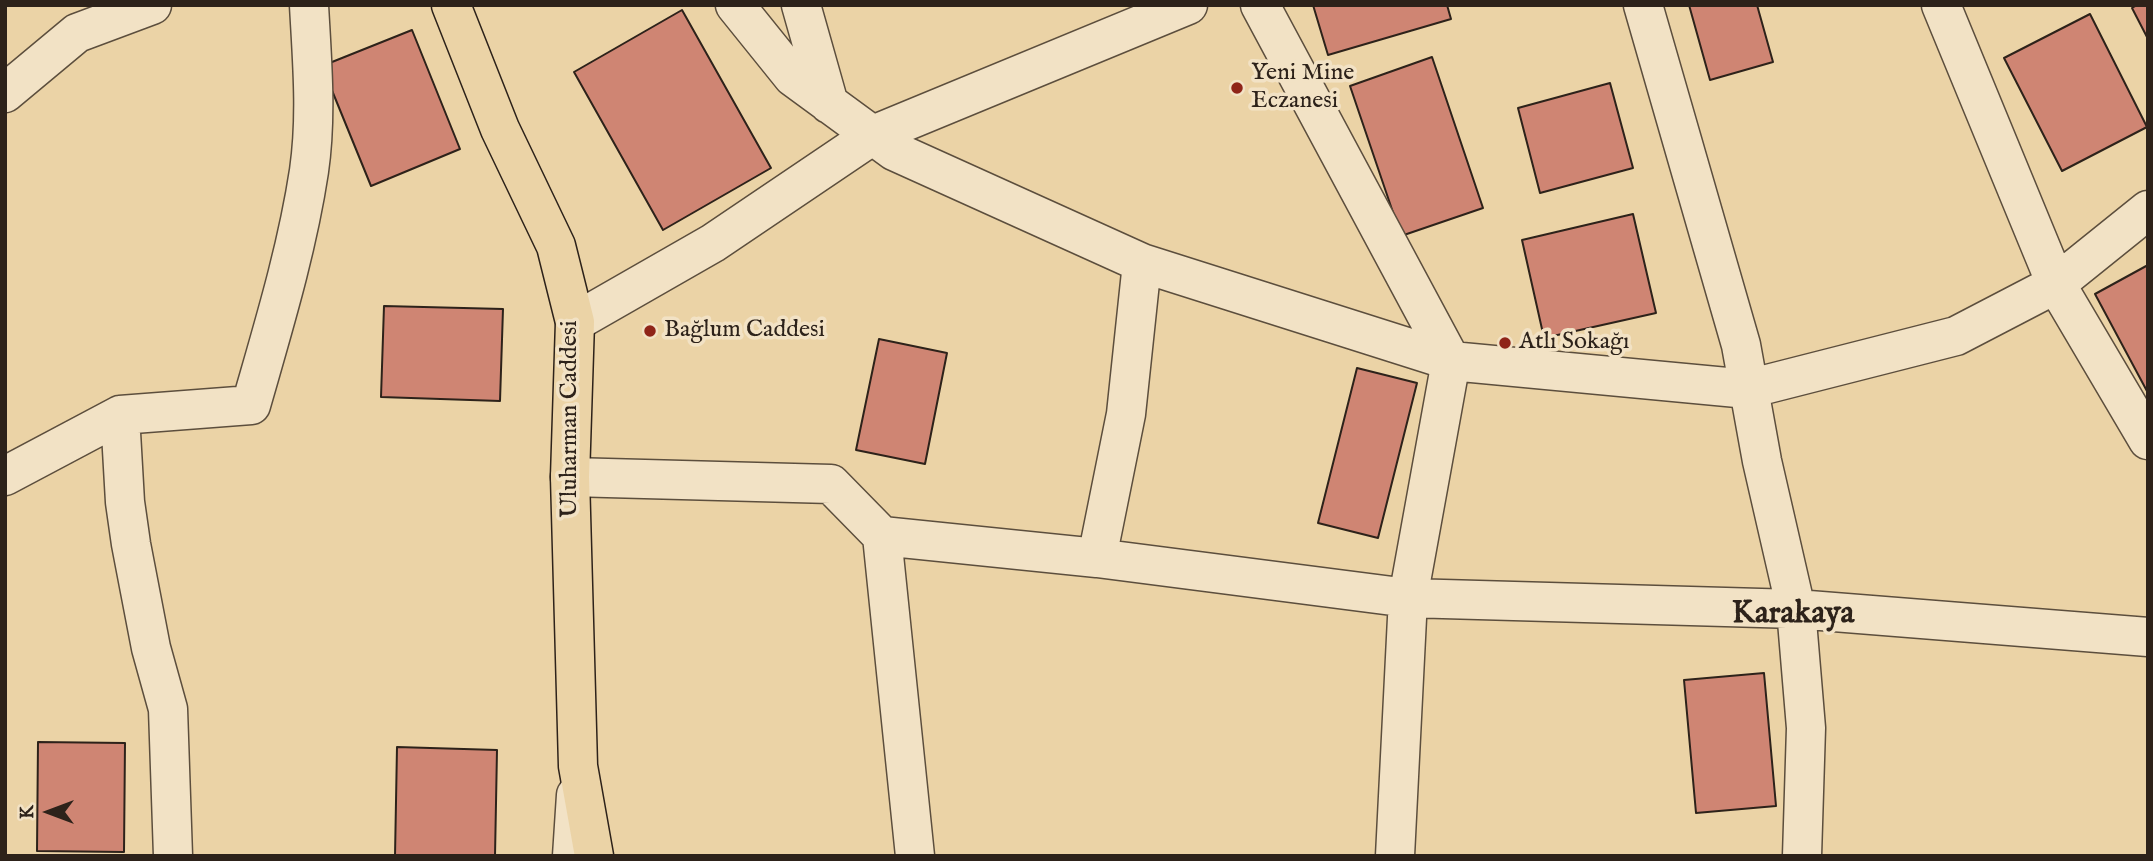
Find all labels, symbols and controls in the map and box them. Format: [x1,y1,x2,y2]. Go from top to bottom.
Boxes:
place label: Yeni Mine Eczanesi [1251,60,1354,116]
marker: Yeni Mine Eczanesi [1229,80,1245,96]
place label: Bağlum Caddesi [664,317,825,345]
street label: Uluharman Caddesi [557,320,585,518]
marker: Bağlum Caddesi [642,323,658,339]
place label: Atlı Sokağı [1519,329,1629,357]
marker: Atlı Sokağı [1497,335,1513,351]
district label: Karakaya [1732,596,1854,634]
north arrow [14,777,84,847]
text: K [16,805,40,819]

